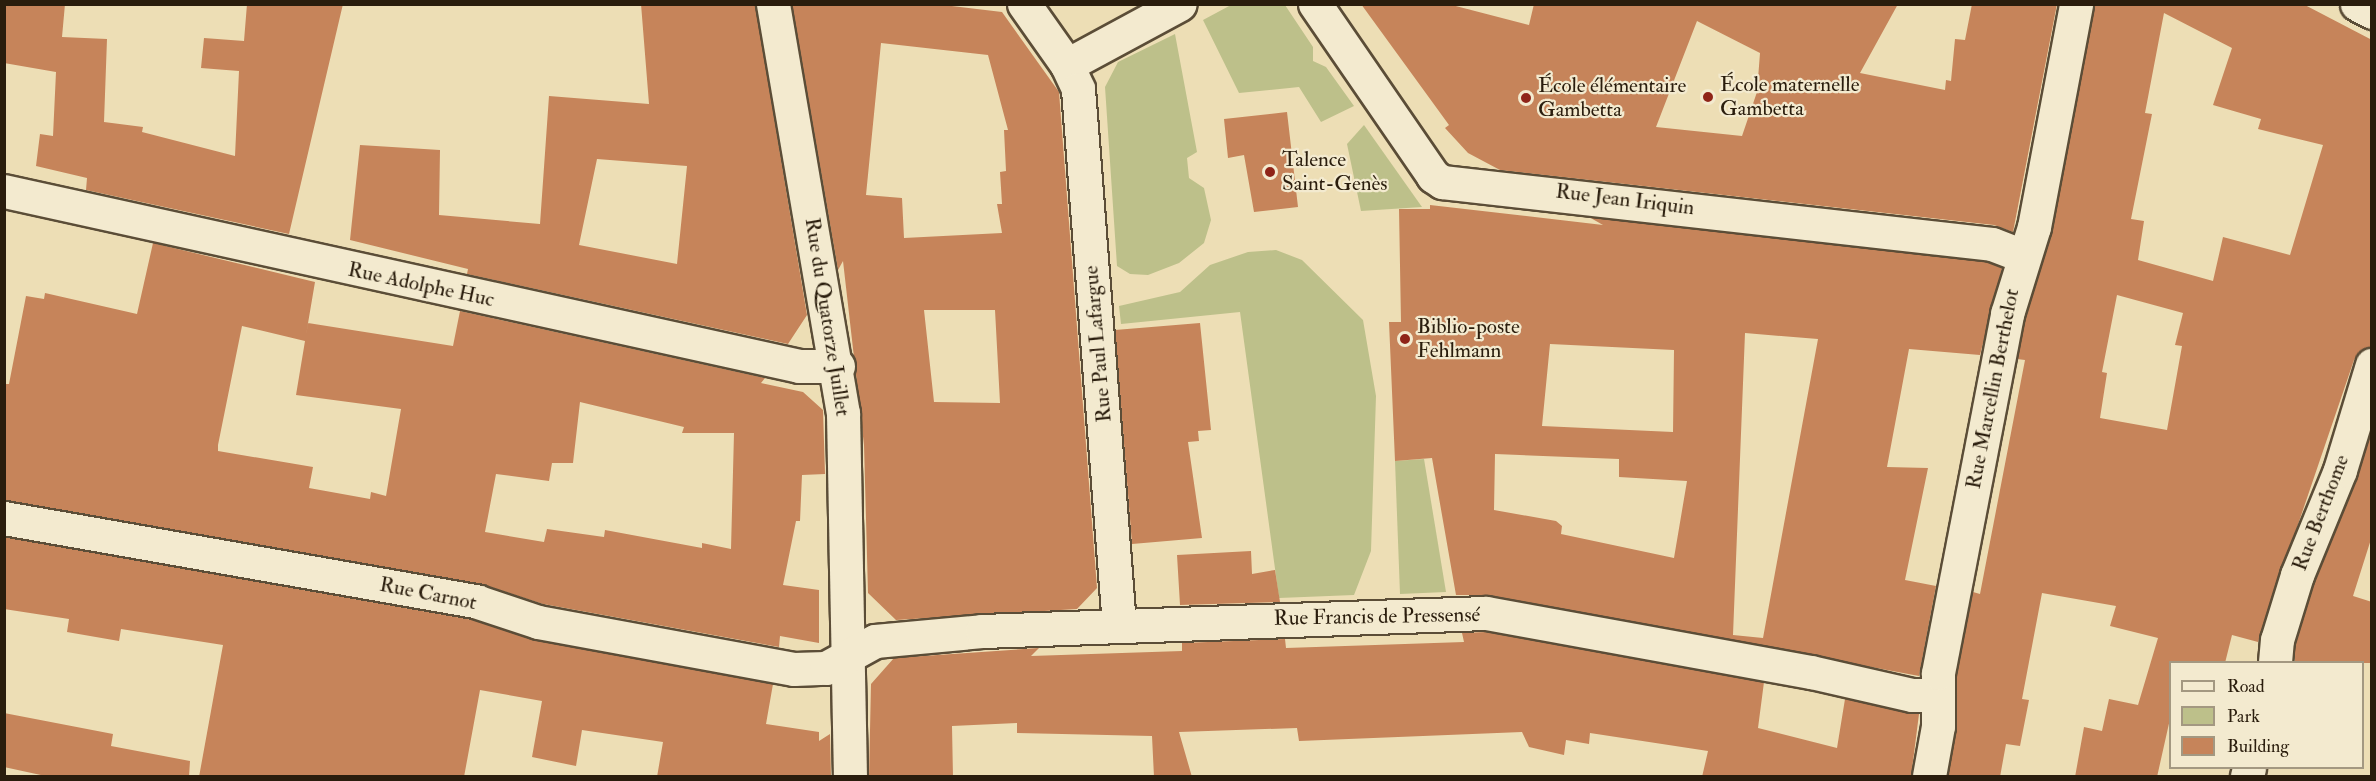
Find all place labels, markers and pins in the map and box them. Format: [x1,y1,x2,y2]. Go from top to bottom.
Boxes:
place label: École maternelle Gambetta [1720,72,1859,122]
place label: École élémentaire Gambetta [1538,73,1686,123]
marker: École maternelle Gambetta [1701,90,1715,104]
marker: École élémentaire Gambetta [1519,91,1533,105]
place label: Talence Saint-Genès [1282,147,1388,197]
marker: Talence Saint-Genès [1263,165,1277,179]
place label: Biblio-poste Fehlmann [1417,314,1520,364]
marker: Biblio-poste Fehlmann [1398,332,1412,346]

